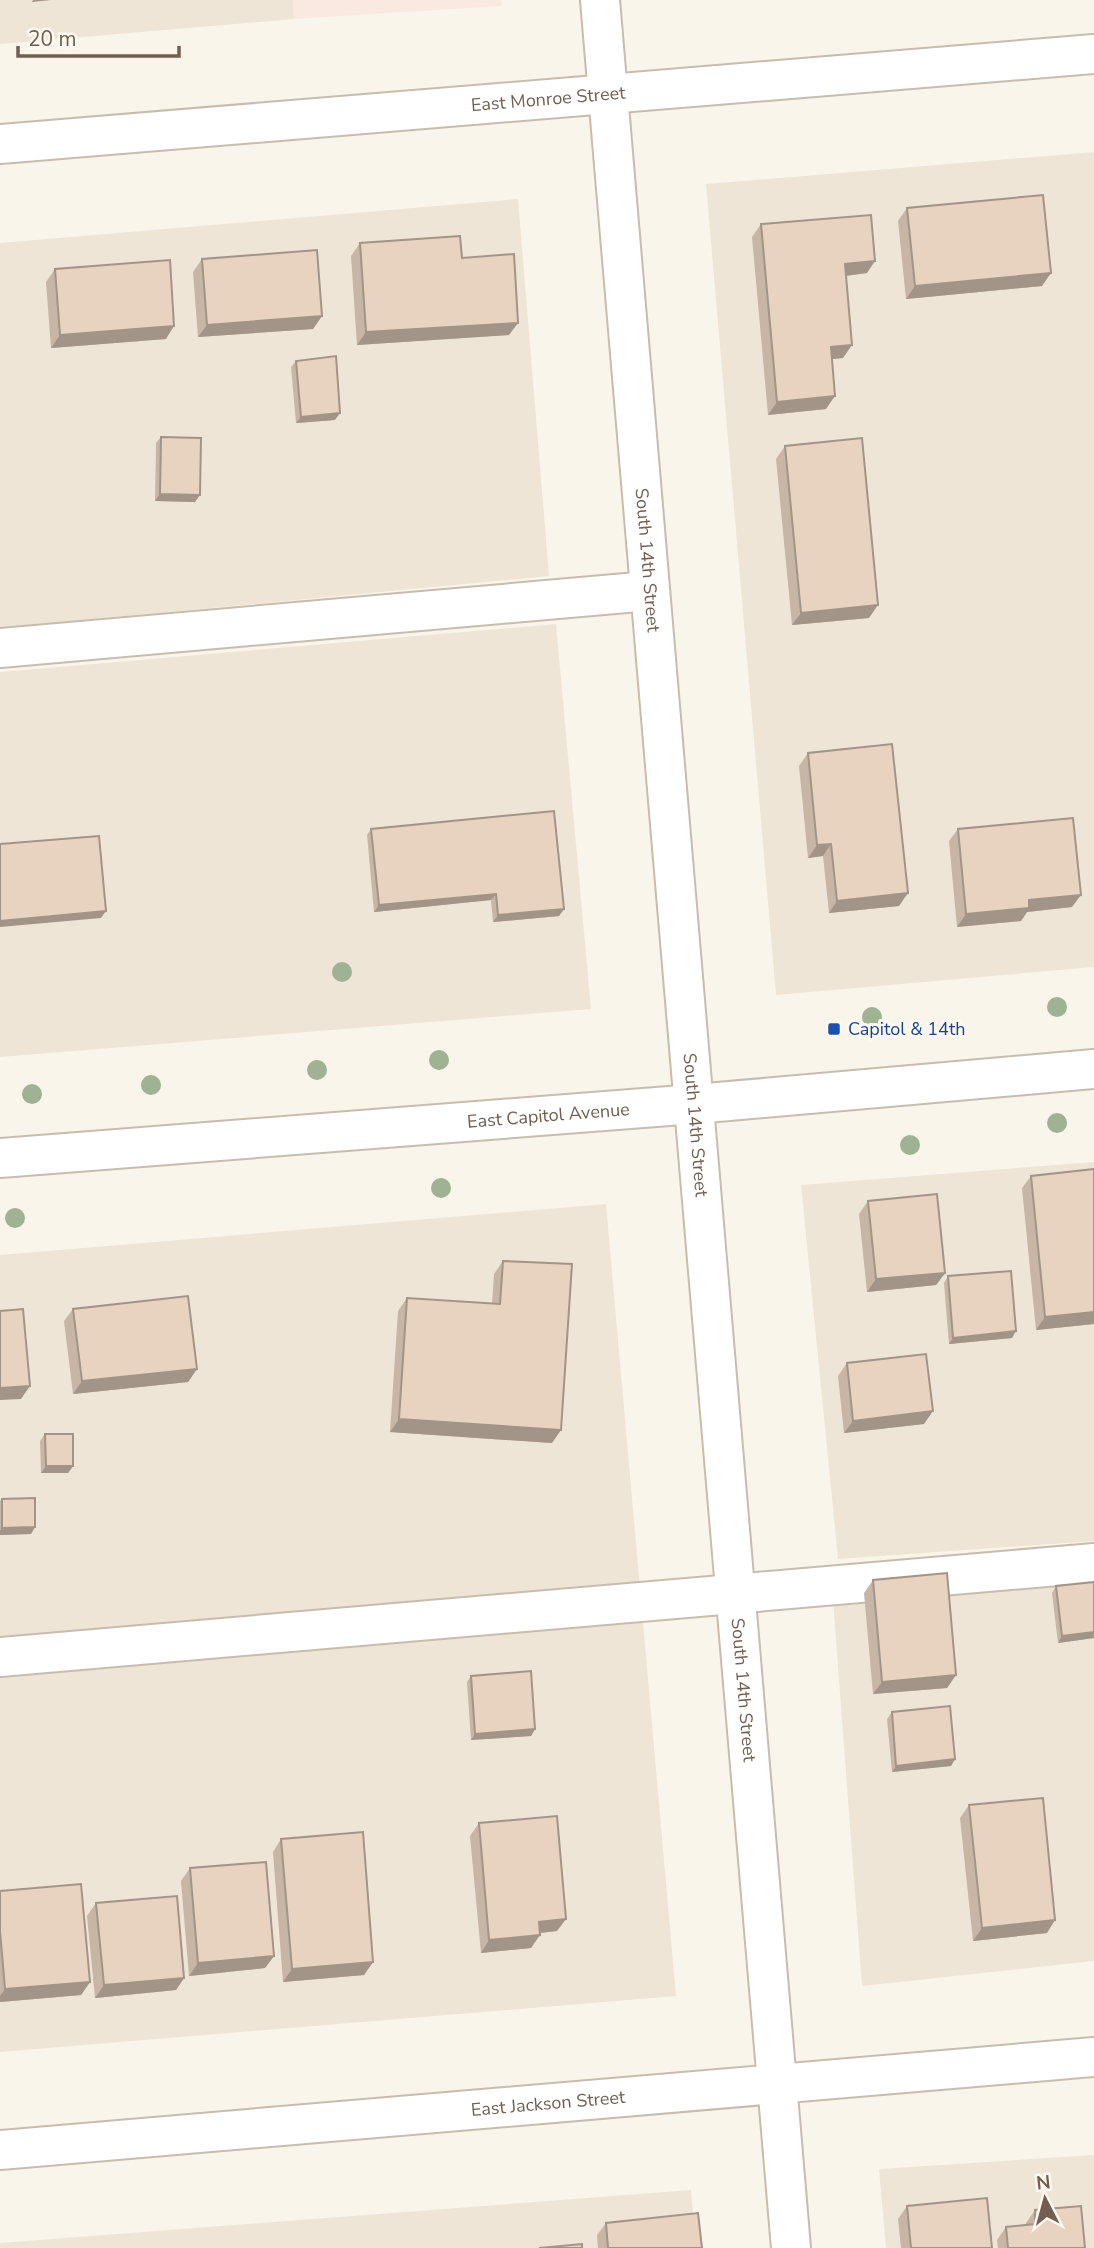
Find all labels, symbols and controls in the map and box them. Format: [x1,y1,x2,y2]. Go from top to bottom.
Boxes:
scale bar [18,14,178,58]
text: 20 m [28,25,77,53]
street label: East Monroe Street [470,81,627,117]
street label: South 14th Street [630,487,666,634]
place label: Capitol & 14th [848,1017,965,1041]
marker: Capitol & 14th [826,1021,842,1037]
street label: South 14th Street [678,1052,714,1199]
street label: East Capitol Avenue [466,1097,631,1134]
street label: South 14th Street [726,1617,762,1764]
street label: East Jackson Street [470,2085,627,2122]
north arrow [1010,2164,1080,2234]
text: N [1035,2169,1052,2197]

